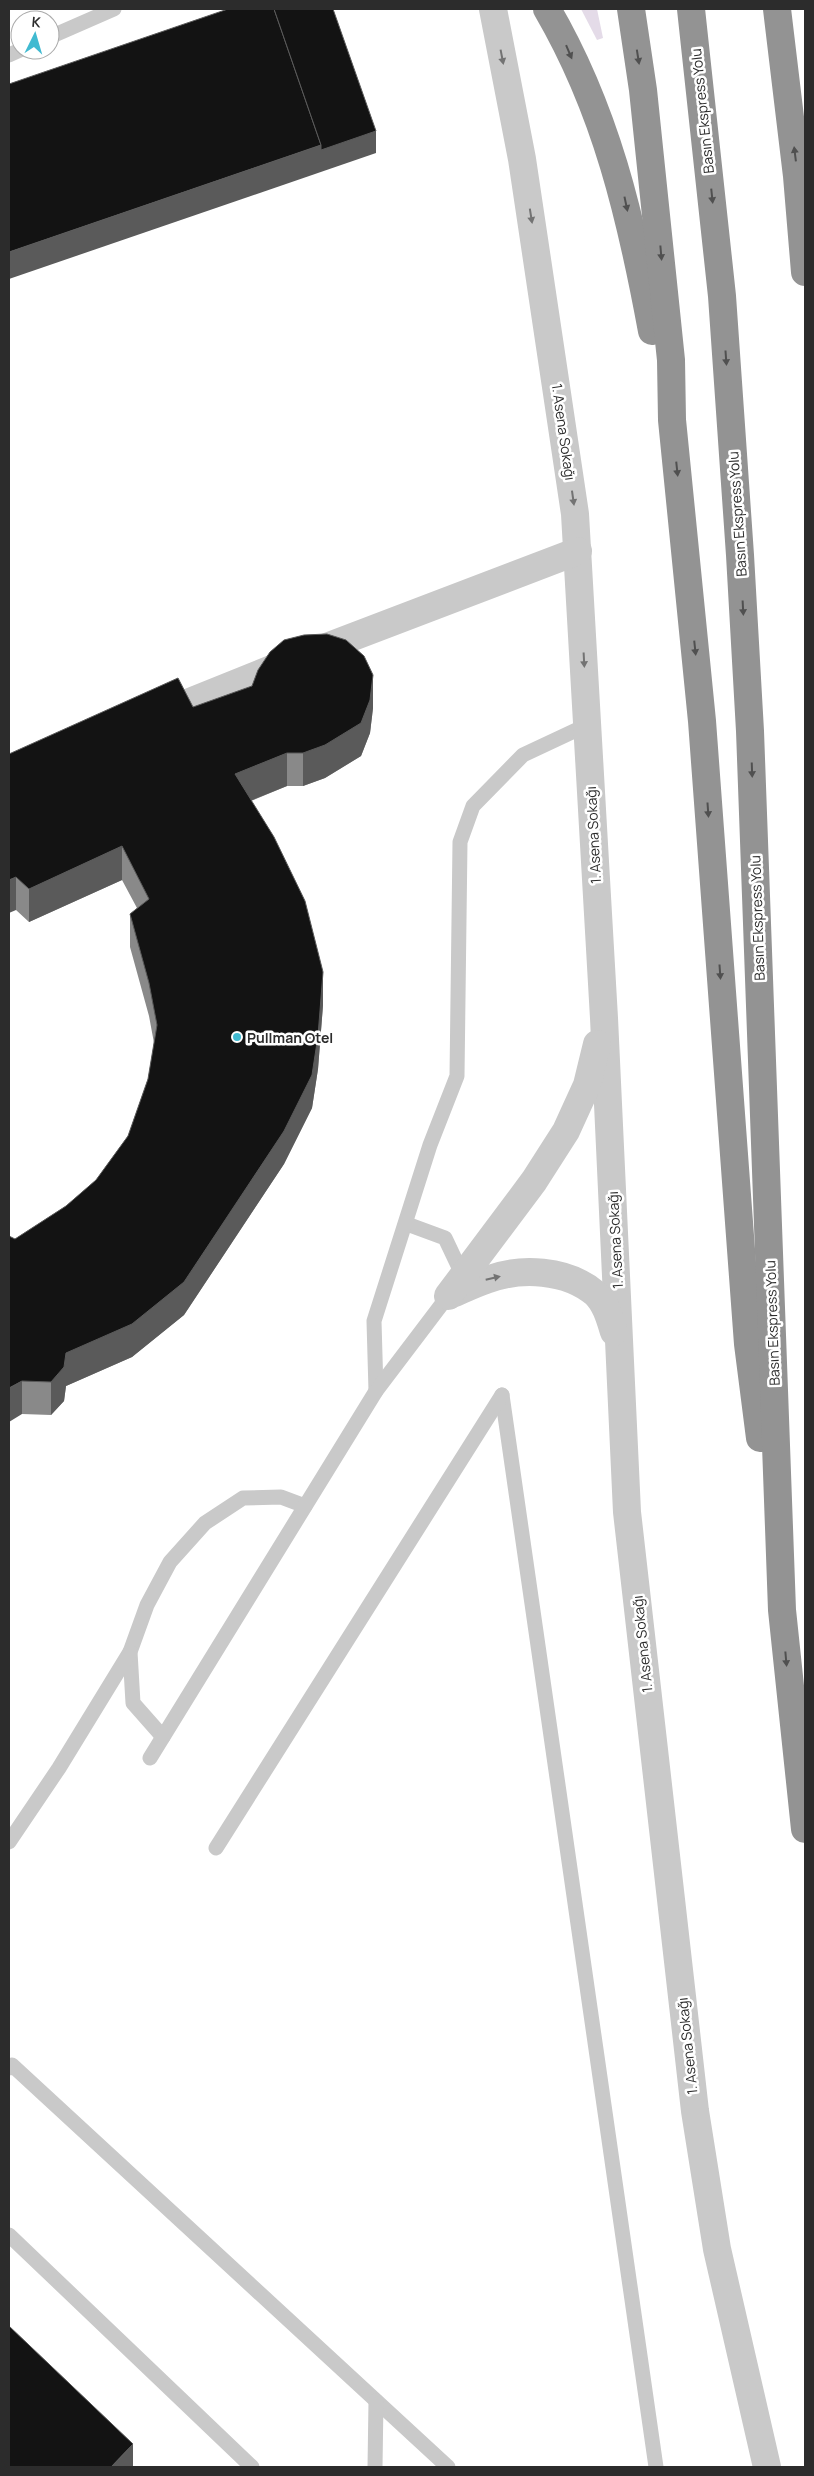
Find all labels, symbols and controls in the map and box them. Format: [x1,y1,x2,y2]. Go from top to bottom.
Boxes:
north arrow [10,10,60,60]
text: K [31,12,42,31]
one-way arrow [566,45,574,59]
street label: Basın Ekspress Yolu [686,48,718,174]
one-way arrow [498,49,506,64]
one-way arrow [635,49,643,65]
one-way arrow [791,146,799,162]
one-way arrow [708,189,716,205]
one-way arrow [622,196,630,212]
one-way arrow [527,209,535,225]
one-way arrow [657,245,665,261]
one-way arrow [722,350,730,366]
street label: 1. Asena Sokağı [548,382,580,482]
street label: Basın Ekspress Yolu [723,451,751,577]
one-way arrow [673,461,681,477]
one-way arrow [569,491,577,507]
one-way arrow [739,600,747,616]
one-way arrow [691,640,699,656]
one-way arrow [580,653,588,669]
one-way arrow [748,762,756,778]
street label: 1. Asena Sokağı [581,786,605,884]
one-way arrow [705,802,713,818]
street label: Basın Ekspress Yolu [745,855,769,981]
one-way arrow [717,964,725,980]
place label: Pullman Otel [247,1028,333,1047]
marker: Pullman Otel [231,1031,243,1043]
street label: 1. Asena Sokağı [603,1191,627,1289]
street label: Basın Ekspress Yolu [760,1260,784,1386]
one-way arrow [485,1274,500,1282]
street label: 1. Asena Sokağı [627,1595,657,1693]
one-way arrow [783,1651,791,1667]
street label: 1. Asena Sokağı [672,1997,702,2095]

